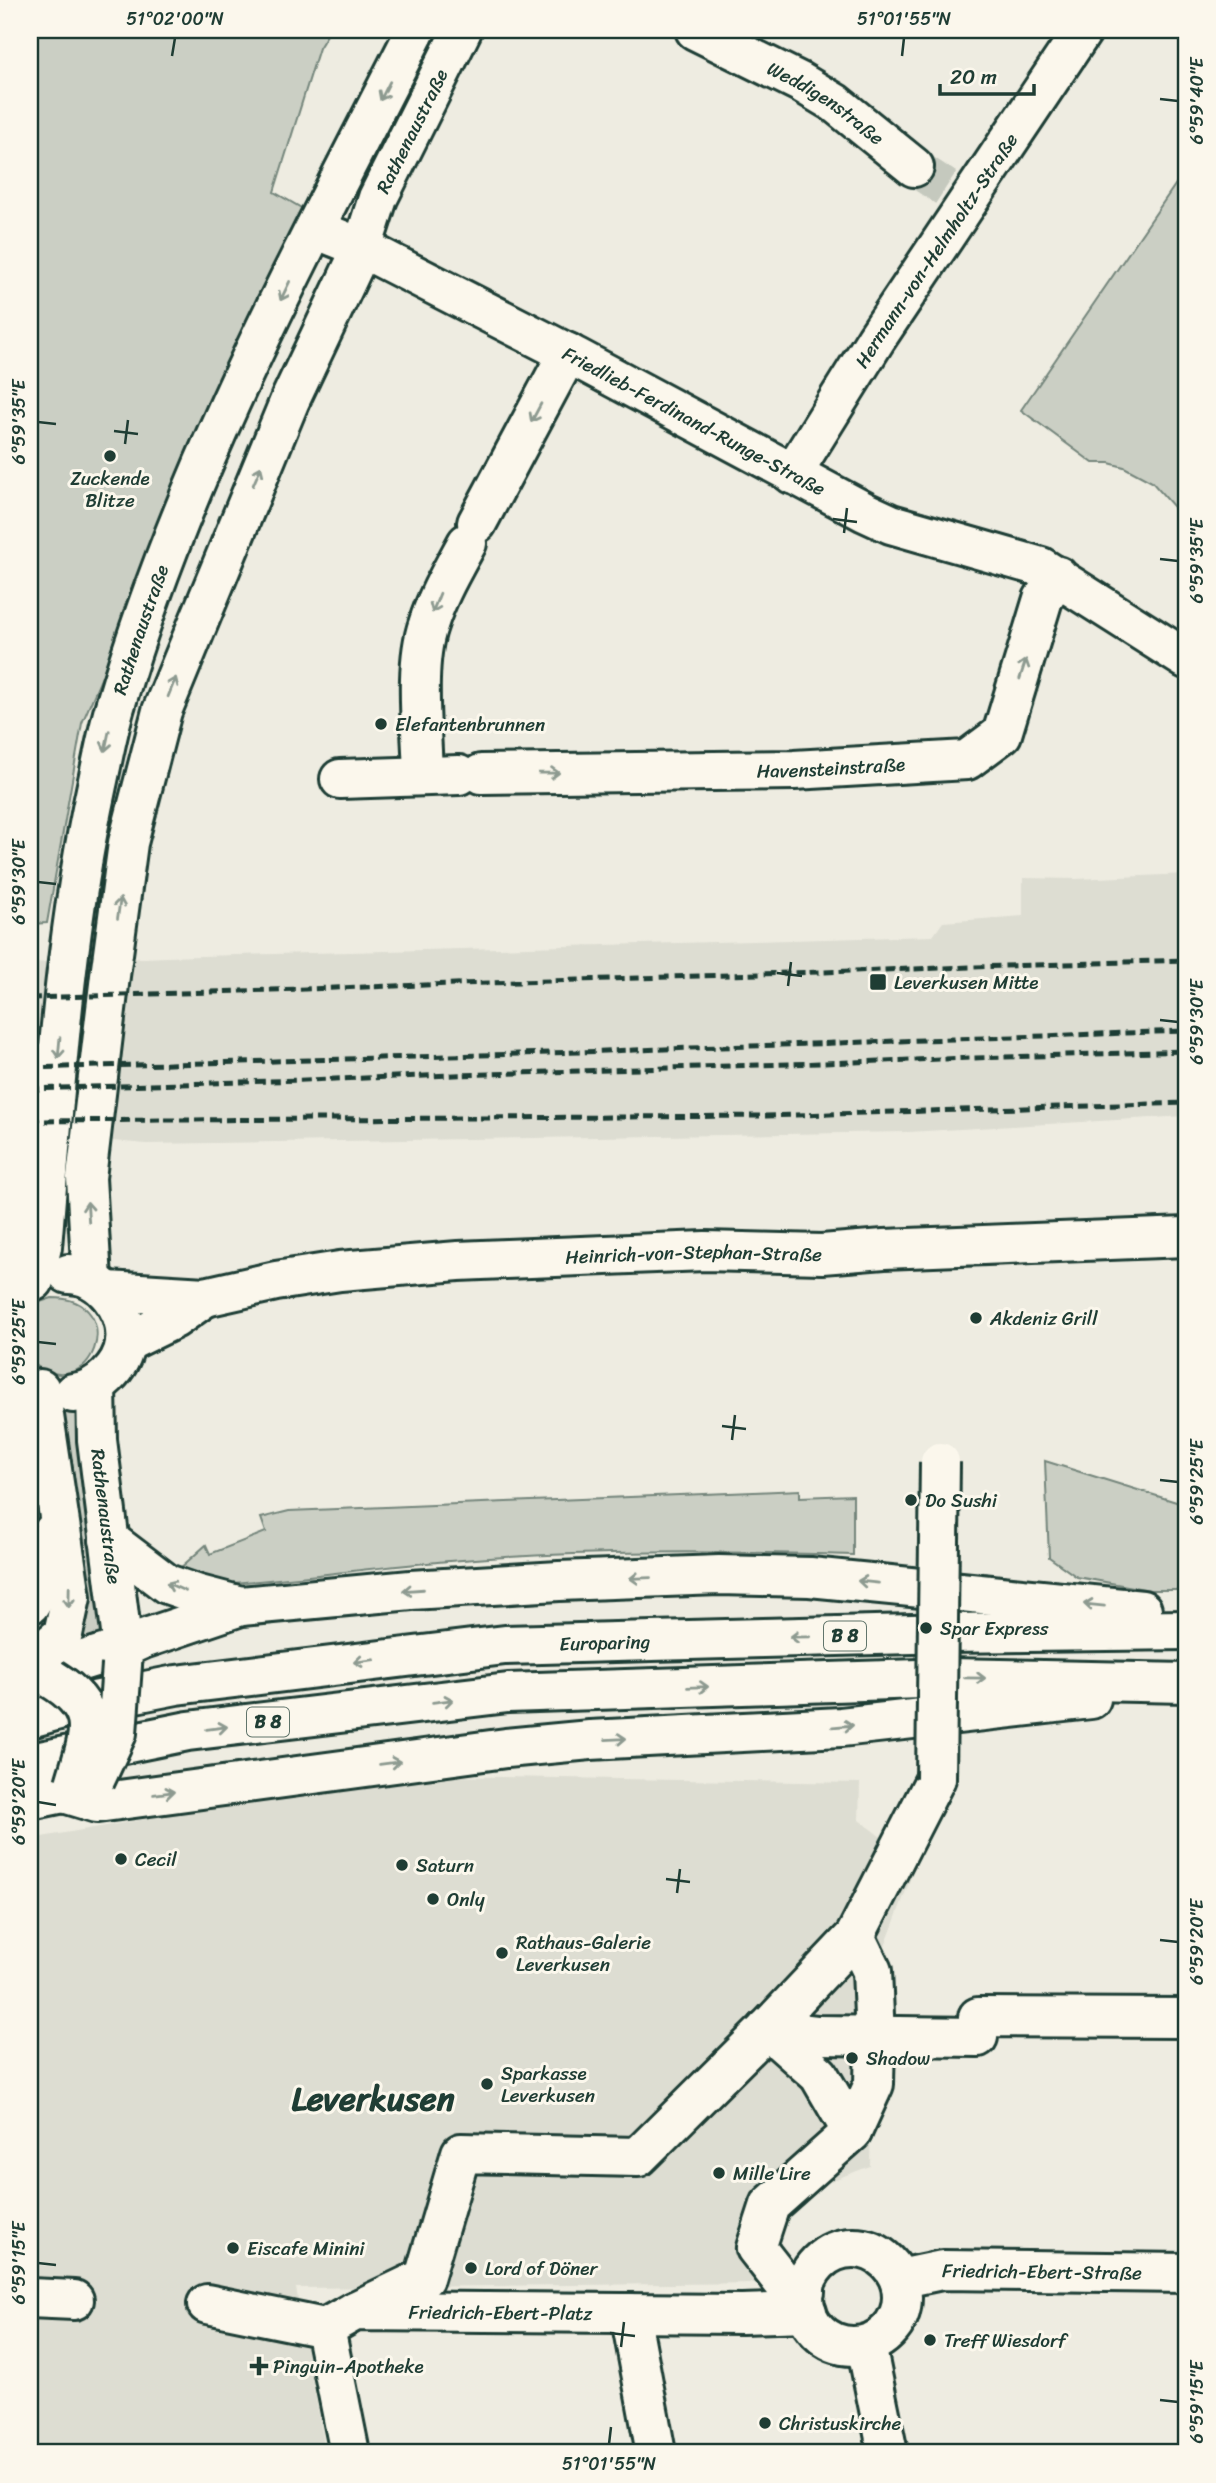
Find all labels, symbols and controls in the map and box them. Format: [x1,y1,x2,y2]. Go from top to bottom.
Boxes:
text: 51°02'00"N [126,3,224,35]
text: 51°01'55"N [857,3,952,35]
street label: Weddigenstraße [761,52,892,154]
scale bar [940,52,1034,96]
text: 6°59'40"E [1181,57,1213,144]
text: 20 m [950,58,997,96]
street label: Rathenaustraße [366,63,457,199]
one-way arrow [378,80,392,100]
street label: Hermann-von-Helmholtz-Straße [845,126,1026,374]
one-way arrow [277,280,291,301]
street label: Friedlieb-Ferdinand-Runge-Straße [557,337,832,505]
text: 6°59'35"E [3,378,35,465]
one-way arrow [528,402,542,423]
marker: Zuckende Blitze [102,448,118,464]
place label: Zuckende Blitze [70,462,150,517]
one-way arrow [251,466,264,488]
text: 6°59'35"E [1181,517,1213,604]
street label: Rathenaustraße [103,560,178,699]
one-way arrow [429,592,442,614]
one-way arrow [1017,658,1030,680]
one-way arrow [166,677,179,699]
place label: Elefantenbrunnen [395,708,545,741]
marker: Elefantenbrunnen [373,716,389,732]
one-way arrow [100,729,113,752]
street label: Havensteinstraße [757,747,906,787]
one-way arrow [538,767,561,780]
text: 6°59'30"E [3,838,35,925]
one-way arrow [113,897,126,920]
place label: Leverkusen Mitte [894,966,1039,999]
marker: Leverkusen Mitte [868,972,888,992]
text: 6°59'30"E [1181,978,1213,1065]
one-way arrow [52,1036,65,1059]
one-way arrow [81,1201,94,1223]
street label: Heinrich-von-Stephan-Straße [565,1234,823,1273]
text: 6°59'25"E [3,1298,35,1385]
place label: Akdeniz Grill [989,1302,1098,1335]
marker: Akdeniz Grill [968,1310,984,1326]
text: 6°59'25"E [1181,1438,1213,1525]
street label: Rathenaustraße [82,1447,131,1586]
place label: Do Sushi [925,1484,998,1517]
marker: Do Sushi [903,1492,919,1508]
one-way arrow [629,1571,652,1585]
one-way arrow [857,1576,879,1589]
one-way arrow [166,1580,187,1593]
one-way arrow [402,1584,425,1597]
one-way arrow [62,1585,75,1608]
one-way arrow [1083,1598,1106,1611]
place label: Spar Express [940,1612,1049,1645]
marker: Spar Express [918,1620,934,1636]
road number: B 8 [824,1622,866,1651]
street label: Europaring [559,1625,651,1660]
one-way arrow [788,1631,811,1644]
one-way arrow [353,1655,376,1668]
one-way arrow [963,1672,986,1685]
one-way arrow [686,1680,709,1693]
one-way arrow [431,1694,454,1707]
road number: B 8 [247,1708,289,1736]
one-way arrow [831,1719,854,1732]
one-way arrow [205,1721,228,1734]
one-way arrow [604,1732,627,1745]
one-way arrow [378,1756,401,1769]
text: 6°59'20"E [3,1758,35,1845]
one-way arrow [153,1786,175,1799]
place label: Cecil [135,1843,177,1876]
place label: Saturn [416,1849,474,1882]
marker: Cecil [113,1851,129,1867]
marker: Saturn [394,1857,410,1873]
place label: Only [447,1883,485,1916]
marker: Only [425,1891,441,1907]
text: 6°59'20"E [1181,1898,1213,1985]
place label: Rathaus-Galerie Leverkusen [516,1926,651,1981]
marker: Rathaus-Galerie Leverkusen [494,1945,510,1961]
place label: Shadow [866,2042,930,2075]
marker: Shadow [844,2050,860,2066]
place label: Sparkasse Leverkusen [501,2057,595,2112]
district label: Leverkusen [291,2070,455,2128]
marker: Sparkasse Leverkusen [479,2076,495,2092]
place label: Mille Lire [733,2157,811,2190]
marker: Mille Lire [711,2165,727,2181]
text: 6°59'15"E [3,2221,35,2304]
place label: Eiscafe Minini [247,2232,365,2265]
marker: Eiscafe Minini [225,2240,241,2256]
place label: Lord of Döner [485,2252,598,2285]
street label: Friedrich-Ebert-Straße [942,2254,1142,2289]
marker: Lord of Döner [463,2260,479,2276]
street label: Friedrich-Ebert-Platz [408,2295,594,2329]
place label: Treff Wiesdorf [944,2324,1069,2357]
marker: Treff Wiesdorf [922,2332,938,2348]
place label: Pinguin-Apotheke [273,2350,424,2383]
marker: Pinguin-Apotheke [251,2358,267,2374]
text: 6°59'15"E [1181,2360,1213,2443]
place label: Christuskirche [779,2407,901,2440]
marker: Christuskirche [757,2415,773,2431]
text: 51°01'55"N [562,2448,657,2480]

